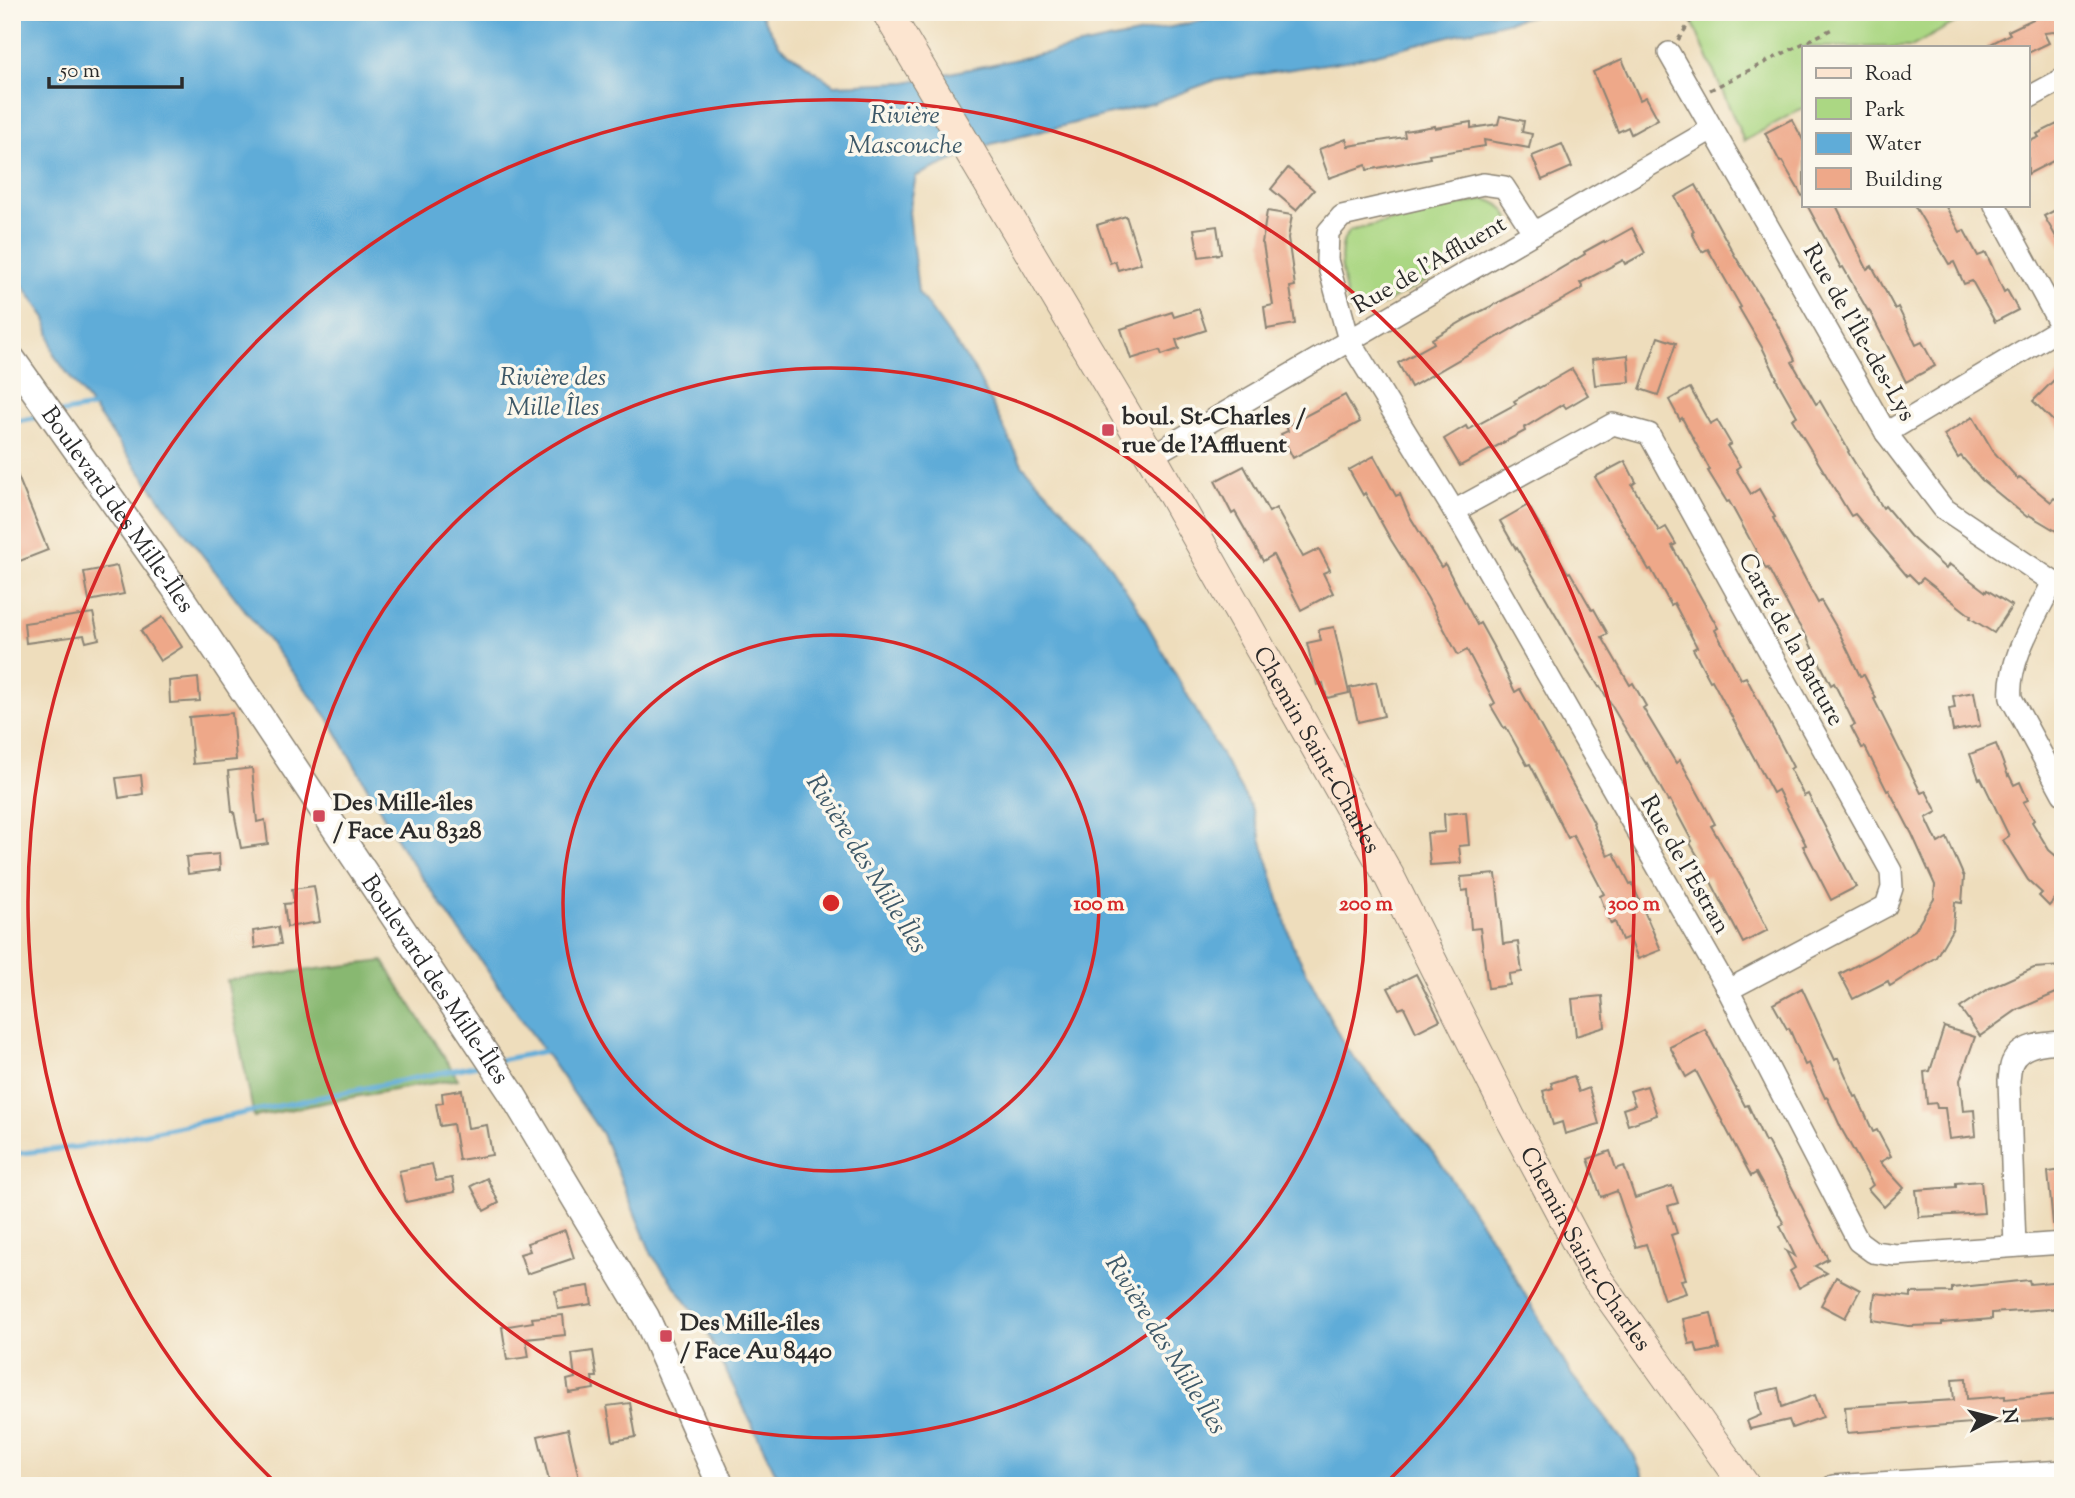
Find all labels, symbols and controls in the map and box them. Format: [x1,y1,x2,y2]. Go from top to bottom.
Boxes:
scale bar [49,46,182,90]
legend [1802,46,2030,206]
text: 50 m [59,57,100,87]
text: Road [1865,60,1912,90]
text: Park [1865,96,1906,126]
water label: Rivière Mascouche [848,98,962,165]
text: Water [1865,130,1922,160]
text: Building [1865,166,1942,196]
street label: Rue de l'Affluent [1347,208,1513,324]
street label: Rue de l'Île-des-Lys [1794,238,1923,428]
water label: Rivière des Mille Îles [500,360,606,427]
street label: Boulevard des Mille-Îles [32,400,202,620]
place label: boul. St-Charles / rue de l'Affluent [1121,401,1306,463]
marker: boul. St-Charles / rue de l'Affluent [1100,422,1116,438]
street label: Carré de la Batture [1729,547,1852,733]
street label: Chemin Saint-Charles [1243,641,1388,860]
water label: Rivière des Mille Îles [796,768,936,961]
place label: Des Mille-îles / Face Au 8328 [333,787,481,849]
street label: Rue de l'Estran [1631,789,1738,941]
marker: Des Mille-îles / Face Au 8328 [311,808,327,824]
street label: Boulevard des Mille-Îles [352,868,516,1092]
text: 100 m [1074,890,1125,920]
text: 200 m [1339,890,1394,920]
text: 300 m [1608,890,1661,920]
centre of rings [819,891,843,915]
street label: Chemin Saint-Charles [1510,1141,1659,1359]
water label: Rivière des Mille Îles [1095,1249,1235,1442]
place label: Des Mille-îles / Face Au 8440 [680,1307,832,1369]
marker: Des Mille-îles / Face Au 8440 [658,1328,674,1344]
north arrow [1960,1382,2030,1452]
text: N [1994,1407,2023,1425]

